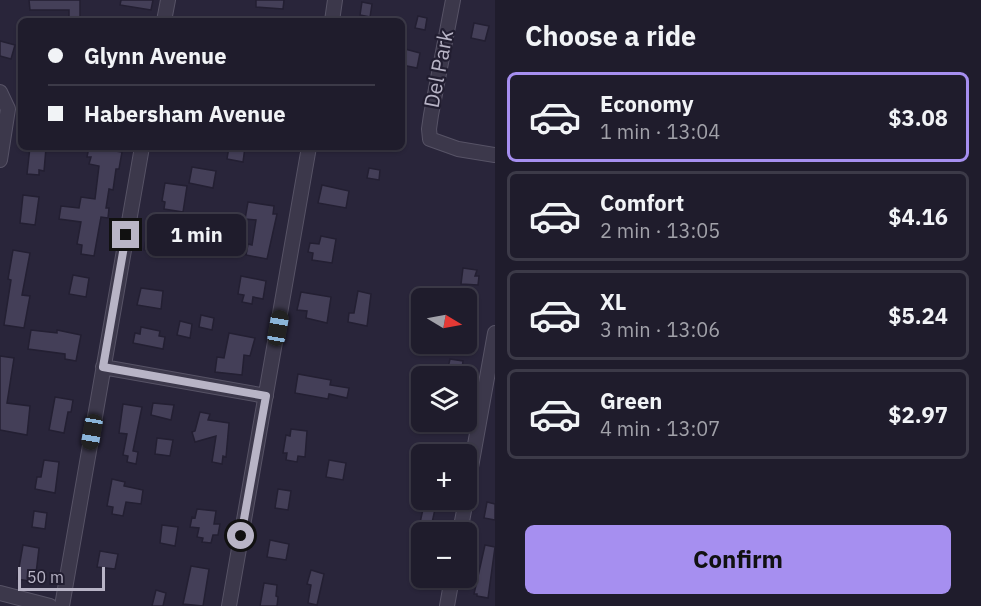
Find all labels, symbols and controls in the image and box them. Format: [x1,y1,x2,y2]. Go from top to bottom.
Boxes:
text: Choose a ride [525,18,696,53]
street label: Del Park [417,27,459,110]
text: Glynn Avenue [84,41,227,70]
text: Economy [600,89,694,118]
icon: car [528,90,582,144]
text: Habersham Avenue [84,99,286,128]
text: $3.08 [888,103,948,132]
text: 1 min · 13:04 [600,118,720,145]
text: Comfort [600,188,684,217]
icon: car [528,189,582,243]
text: $4.16 [888,202,948,231]
callout: 1 min [147,214,246,256]
text: 2 min · 13:05 [600,217,720,244]
route end [112,221,139,248]
text: 1 min [170,221,223,248]
text: XL [600,287,626,316]
north arrow [411,288,477,354]
map controls [411,288,477,588]
icon: car [528,288,582,342]
text: $5.24 [888,301,948,330]
car [266,309,290,347]
text: 3 min · 13:06 [600,316,720,343]
button: layers [411,366,477,432]
text: Green [600,386,662,415]
icon: car [528,387,582,441]
text: $2.97 [888,400,948,429]
car [80,413,104,451]
text: 4 min · 13:07 [600,415,720,442]
button: + [411,444,477,510]
route start [227,522,254,549]
button: − [411,522,477,588]
button: Confirm [525,525,951,594]
scale bar [18,564,105,592]
text: 50 m [27,567,64,587]

